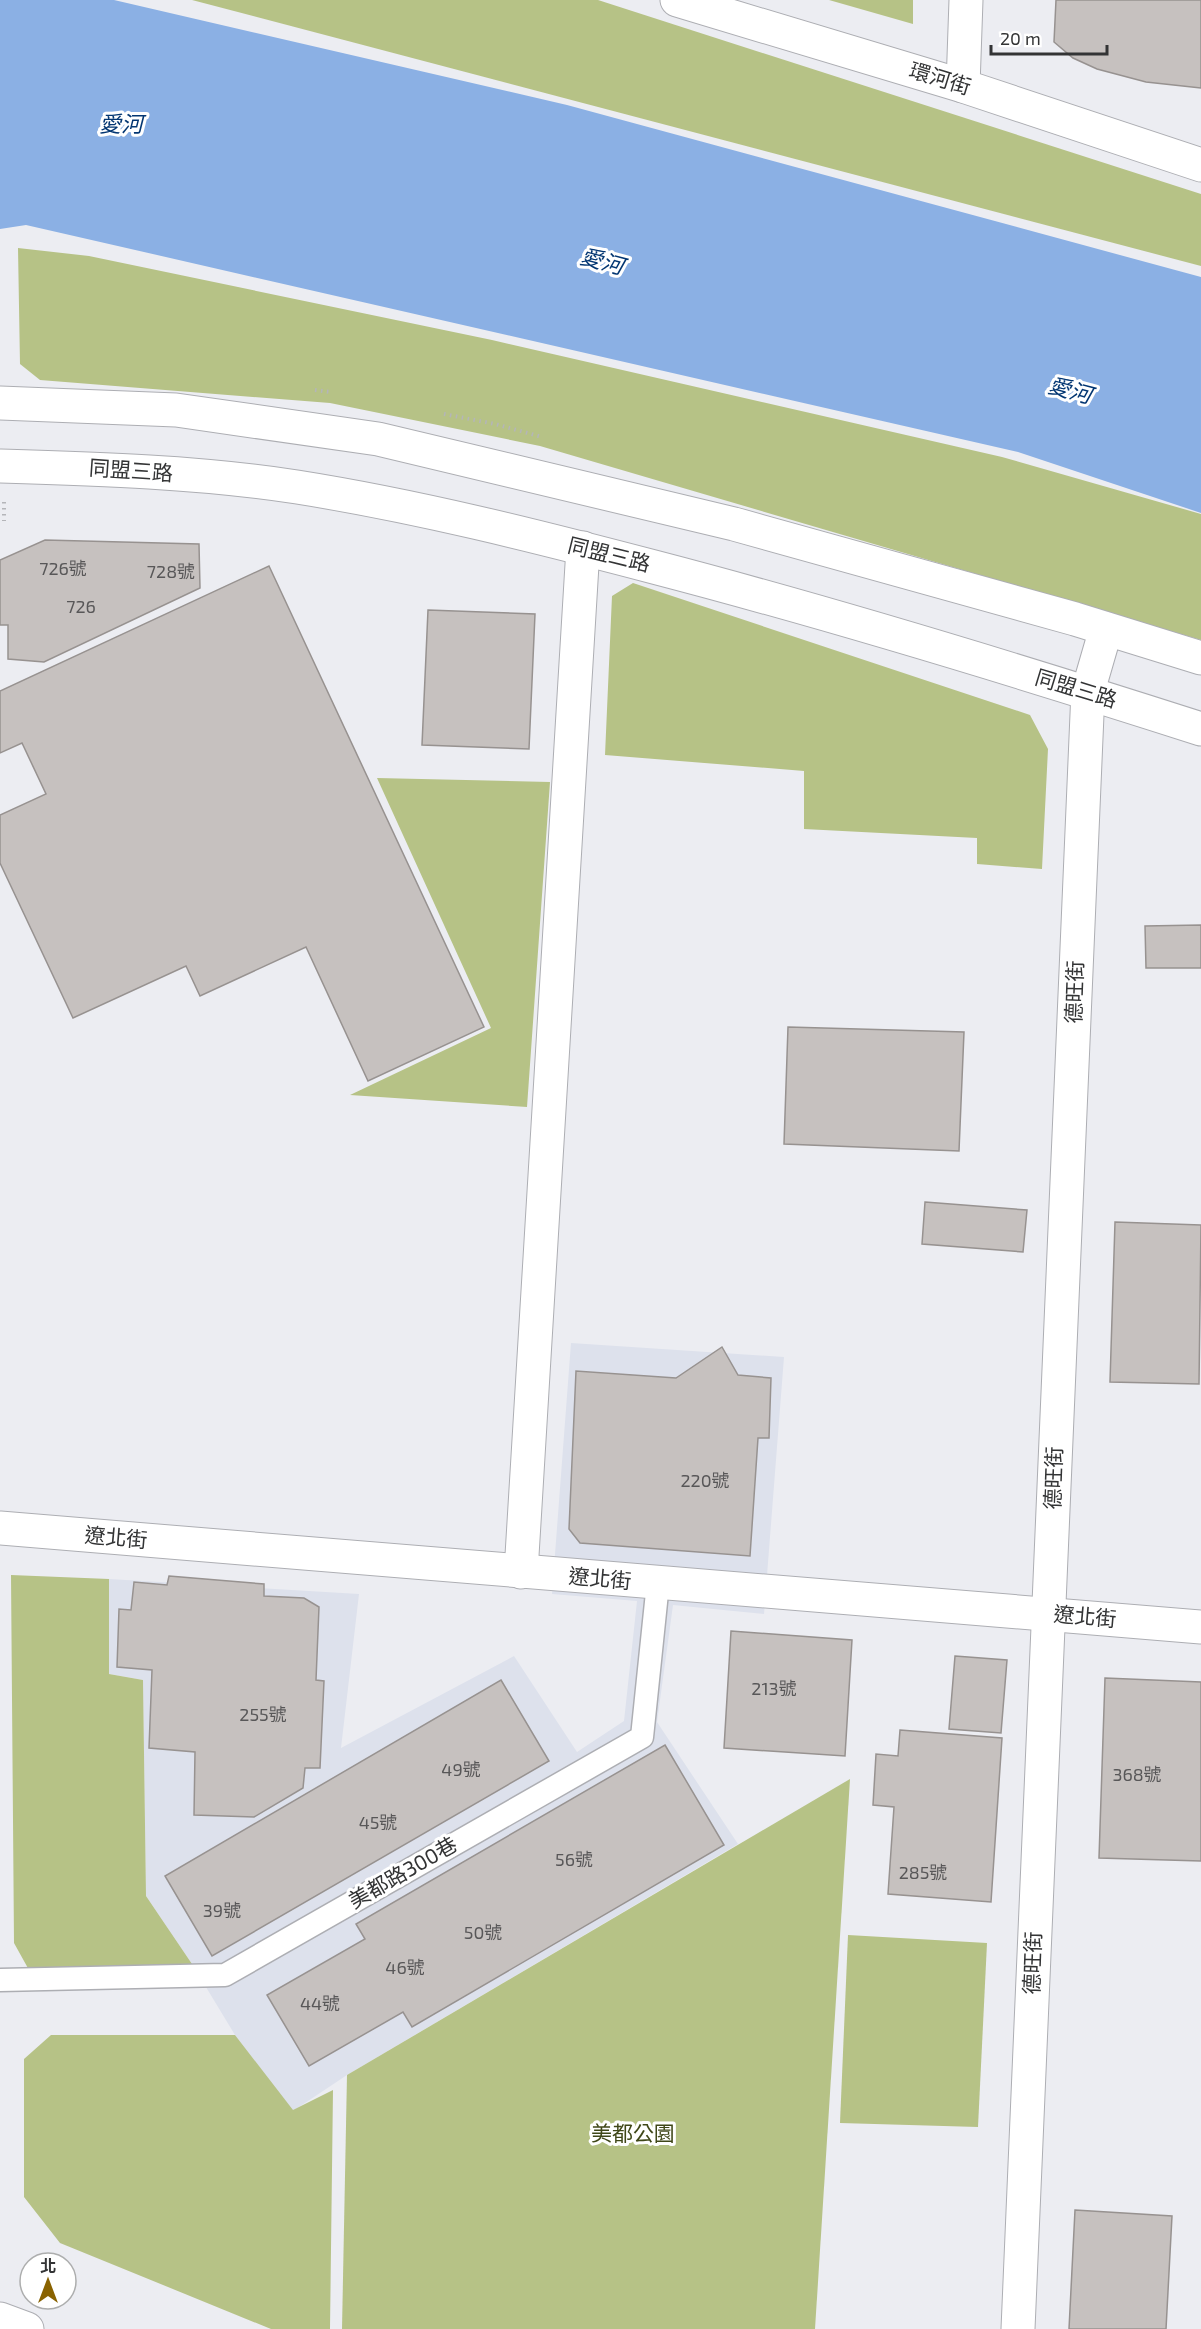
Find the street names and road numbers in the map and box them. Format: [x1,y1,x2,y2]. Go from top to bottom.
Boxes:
street label: 環河街 [907,56,974,99]
street label: 同盟三路 [88,454,174,485]
street label: 同盟三路 [566,531,653,576]
street label: 同盟三路 [1033,663,1120,712]
street label: 德旺街 [1060,960,1087,1024]
street label: 德旺街 [1039,1446,1066,1510]
street label: 遼北街 [84,1521,149,1552]
street label: 遼北街 [568,1562,633,1593]
street label: 遼北街 [1053,1600,1118,1631]
street label: 美都路300巷 [344,1831,461,1913]
street label: 德旺街 [1018,1931,1045,1995]

